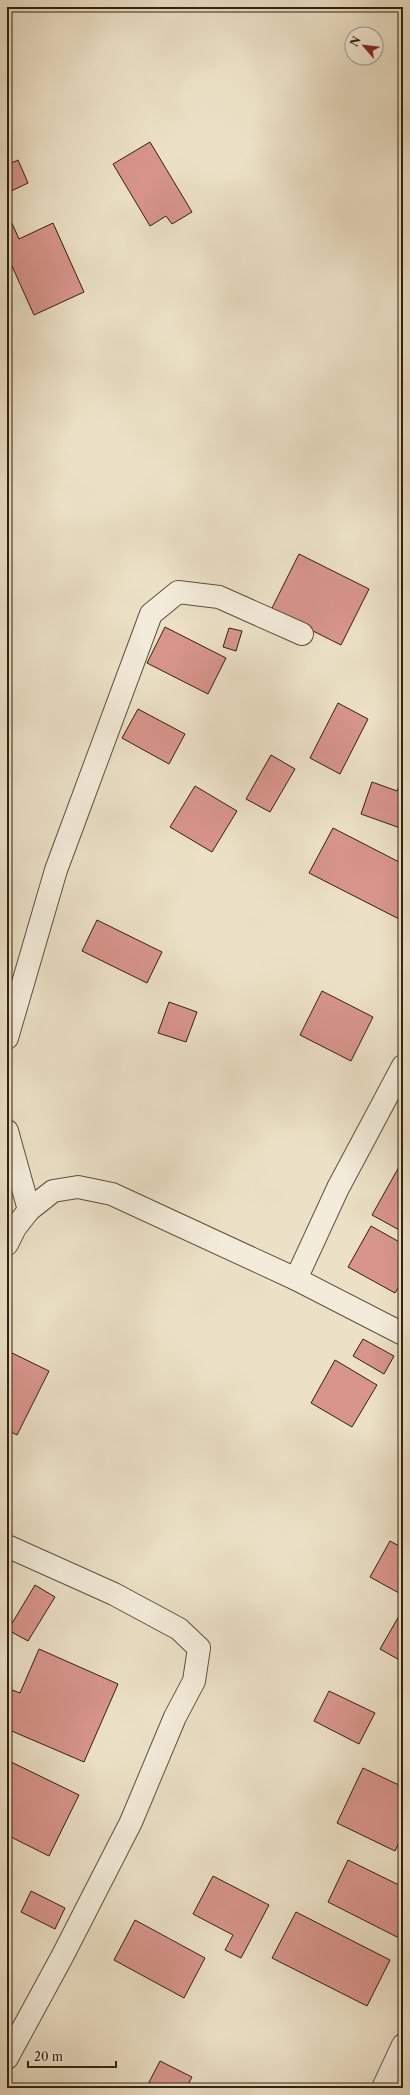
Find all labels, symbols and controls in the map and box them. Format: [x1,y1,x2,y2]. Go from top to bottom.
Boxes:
north arrow [344,26,384,66]
text: N [347,33,364,49]
scale bar [28,2043,116,2069]
text: 20 m [34,2049,63,2064]

